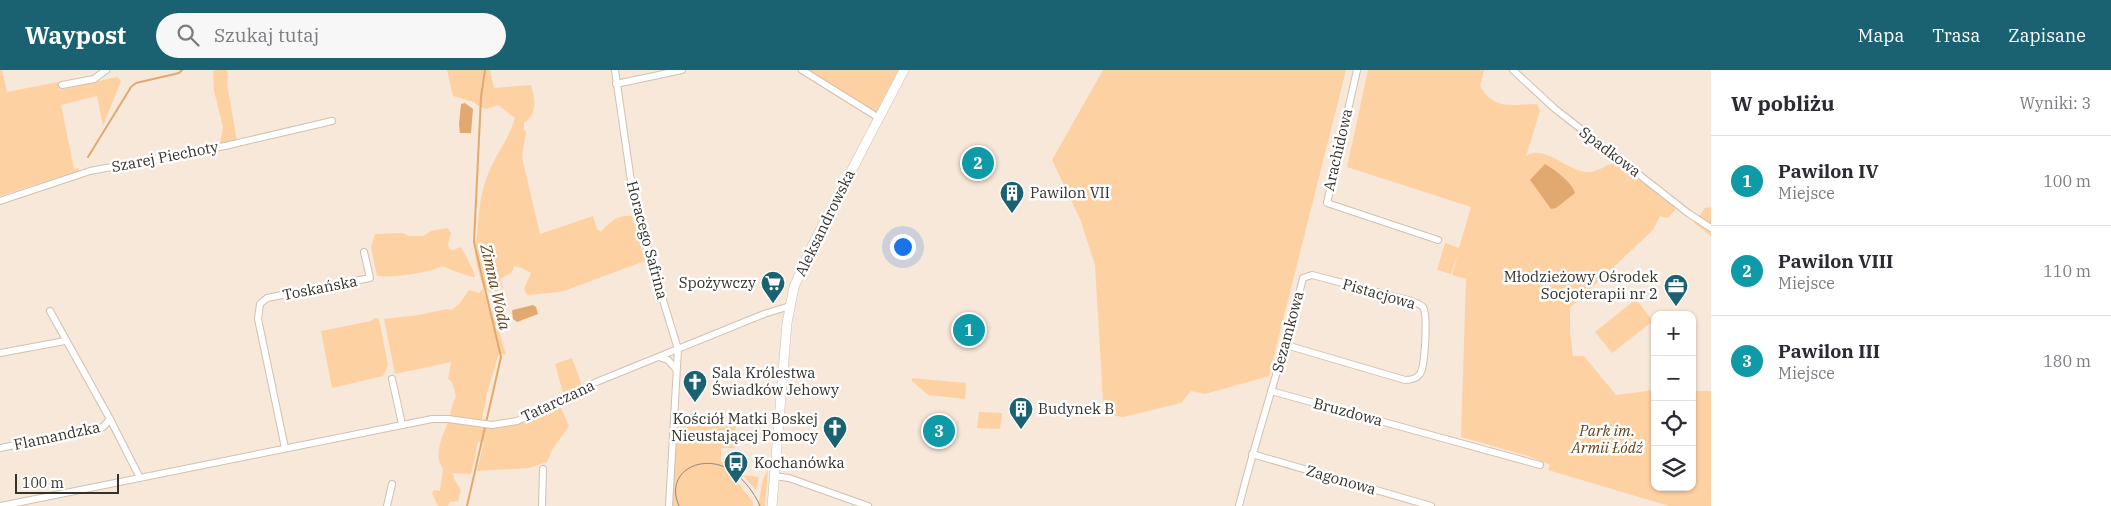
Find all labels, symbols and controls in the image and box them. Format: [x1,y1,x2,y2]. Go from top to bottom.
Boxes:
search box [156,13,506,58]
text: Waypost [25,19,126,51]
icon: search [174,21,202,49]
text: Szukaj tutaj [214,23,319,47]
text: Mapa [1858,24,1904,47]
text: Trasa [1932,24,1980,47]
text: Zapisane [2008,24,2086,47]
text: W pobliżu [1731,89,1834,117]
text: Wyniki: 3 [2019,93,2091,113]
street label: Arachidowa [1319,107,1356,193]
street label: Spadkowa [1576,122,1645,181]
street label: Szarej Piechoty [110,137,220,176]
pin: 2 [962,144,994,182]
text: Pawilon IV [1778,159,1879,183]
street label: Aleksandrowska [790,166,859,279]
text: 1 [1742,171,1752,191]
text: 100 m [2043,171,2091,191]
street label: Horacego Safrina [623,179,672,301]
building icon: Pawilon VII [999,180,1025,214]
place label: Pawilon VII [1030,183,1110,202]
text: Miejsce [1778,183,1835,203]
your location [890,234,916,260]
water label: Zimna Woda [476,241,516,332]
text: Pawilon VIII [1778,249,1893,273]
text: 2 [1742,261,1752,281]
text: 110 m [2043,261,2091,281]
place label: Młodzieżowy Ośrodek Socjoterapii nr 2 [1504,267,1658,303]
supermarket icon: Spożywczy [760,270,786,304]
street label: Toskańska [281,271,359,304]
place label: Spożywczy [679,273,756,292]
office icon: Młodzieżowy Ośrodek Socjoterapii nr 2 [1663,273,1689,307]
text: Miejsce [1778,273,1835,293]
street label: Pistacjowa [1340,274,1418,313]
street label: Sezamkowa [1268,289,1308,375]
pin: 1 [953,311,985,349]
map controls [1651,311,1696,491]
button: + [1651,311,1696,356]
text: Pawilon III [1778,339,1880,363]
text: 3 [1742,351,1752,371]
text: 180 m [2043,351,2091,371]
button: − [1651,356,1696,401]
place label: Sala Królestwa Świadków Jehowy [712,363,839,399]
text: Miejsce [1778,363,1835,383]
church icon: Sala Królestwa Świadków Jehowy [682,369,708,403]
street label: Tatarczana [518,375,597,426]
street label: Bruzdowa [1311,393,1385,430]
building icon: Budynek B [1008,396,1034,430]
place label: Budynek B [1038,399,1114,418]
button: locate [1651,401,1696,446]
place label: Kościół Matki Boskej Nieustającej Pomocy [671,409,818,445]
pin: 3 [923,412,955,450]
church icon: Kościół Matki Boskej Nieustającej Pomocy [822,415,848,449]
street label: Flamandzka [12,417,102,454]
park label: Park im. Armii Łódź [1570,421,1643,457]
button: layers [1651,446,1696,491]
bus stop icon: Kochanówka [723,450,749,484]
place label: Kochanówka [754,453,845,472]
street label: Zagonowa [1304,460,1378,499]
scale bar [15,471,119,494]
text: 100 m [22,474,64,492]

